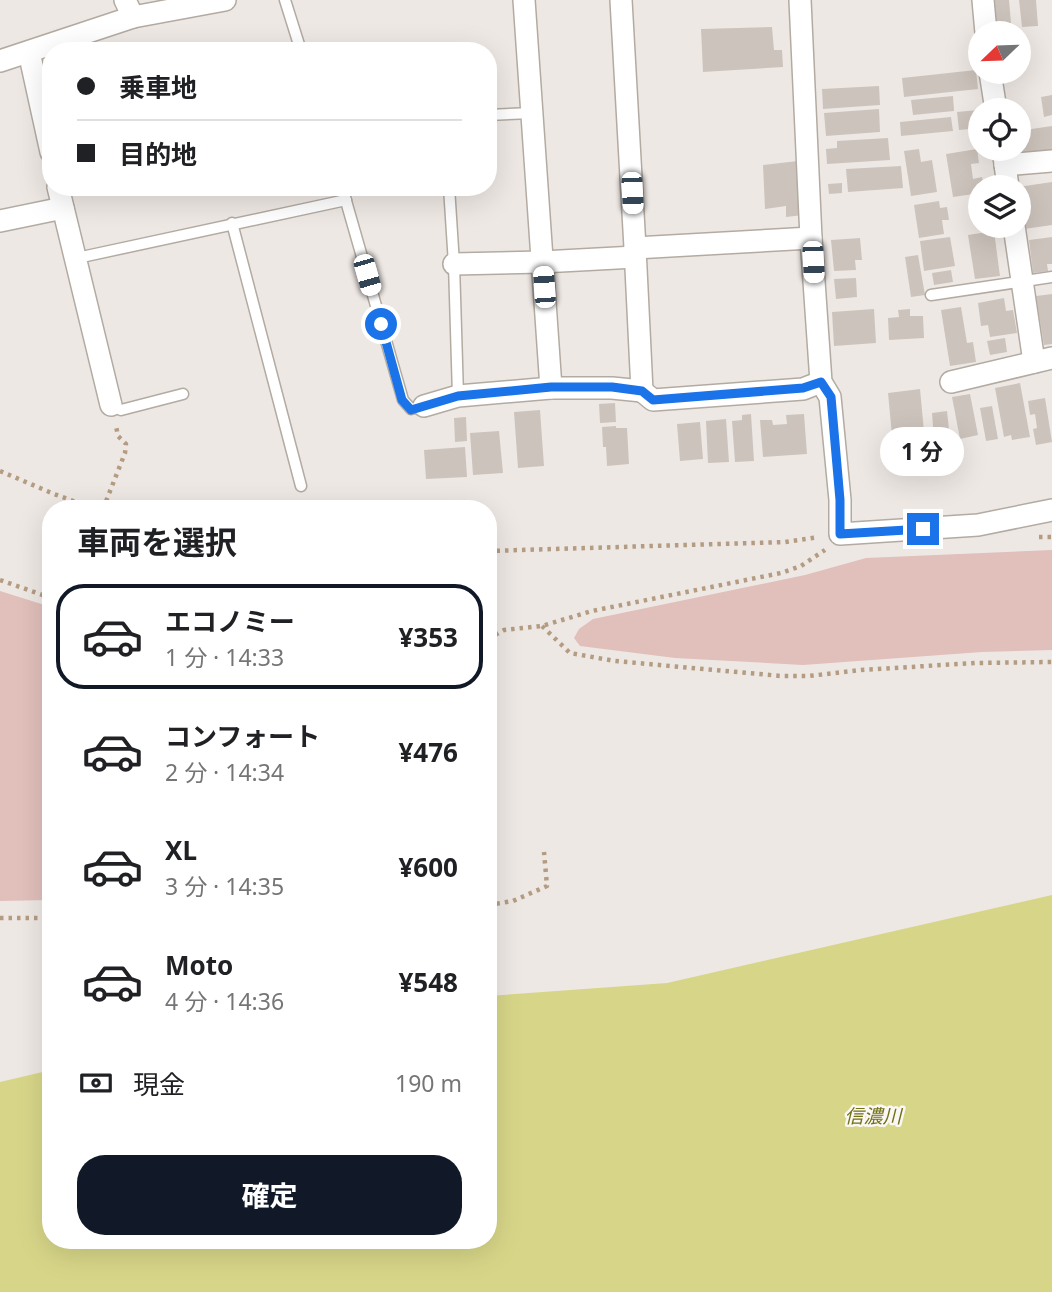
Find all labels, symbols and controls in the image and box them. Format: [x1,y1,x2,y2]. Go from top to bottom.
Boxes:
north arrow [968,21,1031,84]
map controls [968,21,1031,238]
text: 乗車地 [119,69,197,105]
button: locate [968,98,1031,161]
text: 目的地 [119,136,197,172]
car [621,171,644,215]
button: layers [968,175,1031,238]
car [802,240,825,284]
car [352,252,383,298]
car [533,265,556,309]
route start [365,308,397,340]
callout: 1 分 [881,428,965,476]
text: 1 分 [901,435,943,467]
route end [907,513,939,545]
text: 車両を選択 [77,520,237,563]
text: エコノミー [165,603,295,639]
icon: car [81,605,144,668]
text: ¥353 [399,619,458,655]
text: 1 分 · 14:33 [165,641,284,673]
text: コンフォート [165,718,320,754]
icon: car [81,720,144,783]
text: ¥476 [399,734,458,770]
text: 2 分 · 14:34 [165,756,284,788]
text: XL [165,832,197,868]
icon: car [81,835,144,898]
text: ¥600 [399,849,458,885]
text: 3 分 · 14:35 [165,870,284,902]
text: Moto [165,947,233,983]
icon: car [81,950,144,1013]
text: ¥548 [399,964,458,1000]
text: 4 分 · 14:36 [165,985,284,1017]
icon: cash [77,1064,115,1102]
text: 現金 [133,1066,185,1102]
text: 190 m [395,1067,462,1099]
water label: 信濃川 [844,1103,903,1129]
button: 確定 [77,1155,462,1235]

